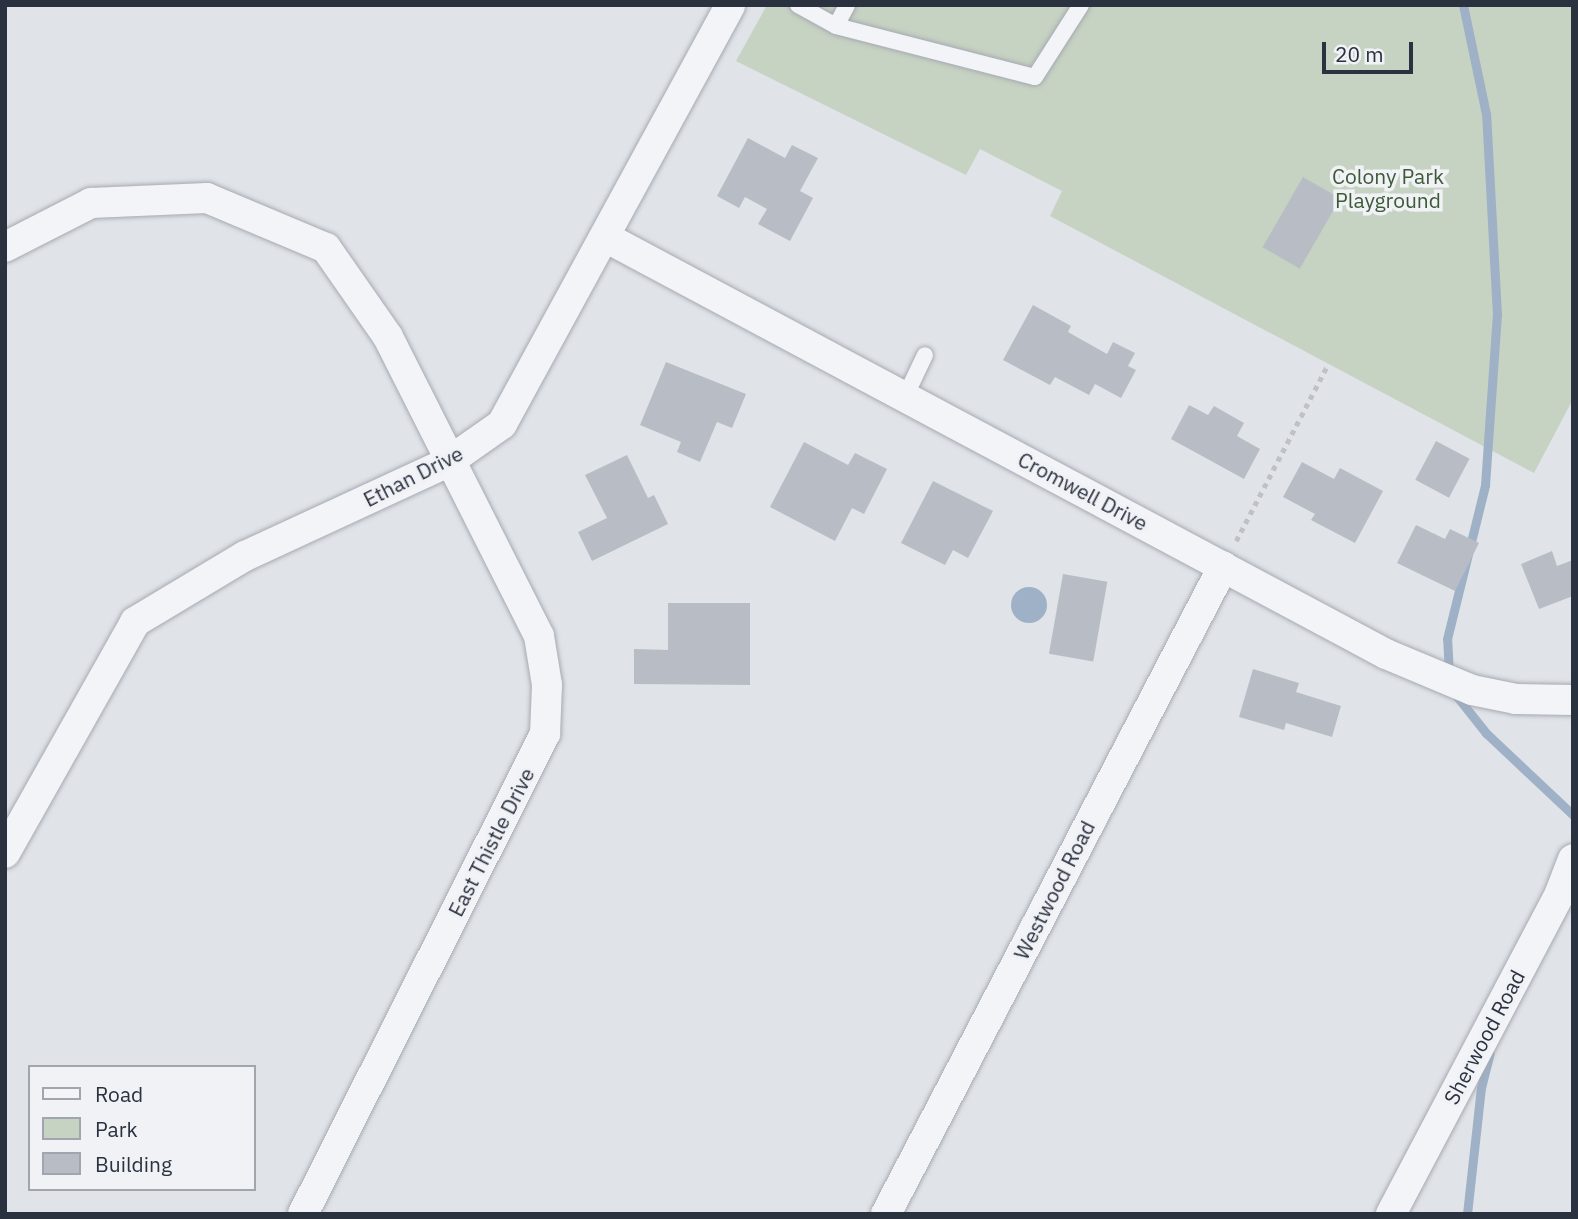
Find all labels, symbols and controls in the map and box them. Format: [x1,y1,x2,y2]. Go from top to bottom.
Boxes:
scale bar [1326,28,1417,72]
text: 20 m [1335,40,1384,68]
park label: Colony Park Playground [1332,163,1444,213]
street label: Ethan Drive [359,440,467,512]
street label: Cromwell Drive [1014,446,1152,536]
street label: East Thistle Drive [443,763,539,921]
street label: Westwood Road [1008,816,1100,964]
street label: Sherwood Road [1438,966,1530,1108]
legend [28,1065,256,1191]
text: Road [95,1080,143,1108]
text: Park [95,1115,138,1143]
text: Building [95,1150,172,1178]

